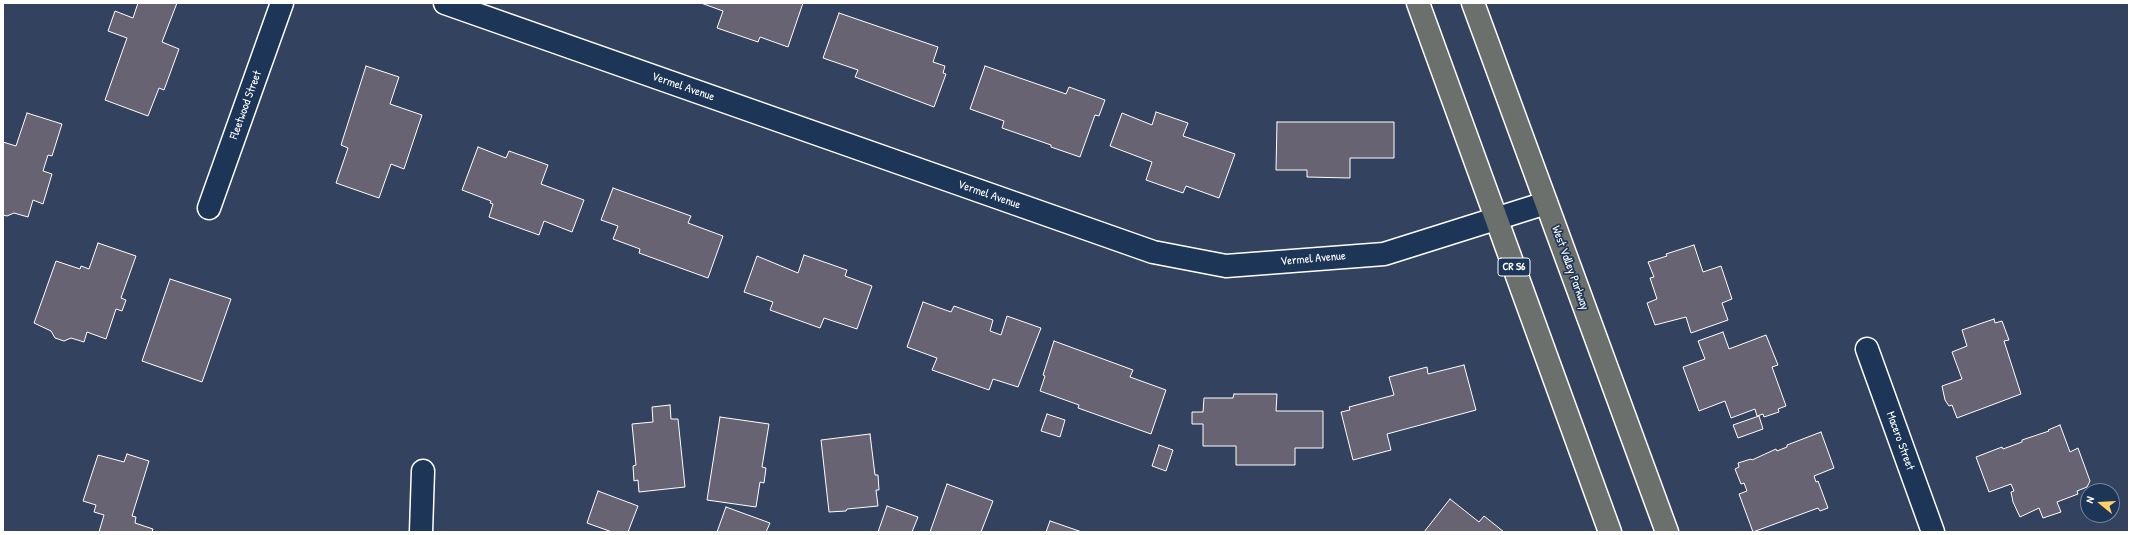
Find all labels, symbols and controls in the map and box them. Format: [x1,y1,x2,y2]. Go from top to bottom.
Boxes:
street label: Fleetwood Street [227,69,265,141]
street label: Vermel Avenue [650,70,716,104]
street label: Vermel Avenue [956,178,1022,212]
street label: West Valley Parkway [1548,224,1592,312]
street label: Vermel Avenue [1280,249,1346,269]
road number: CR S6 [1498,258,1530,276]
street label: Macero Street [1883,410,1917,472]
north arrow [2080,483,2120,523]
text: N [2082,495,2097,505]

